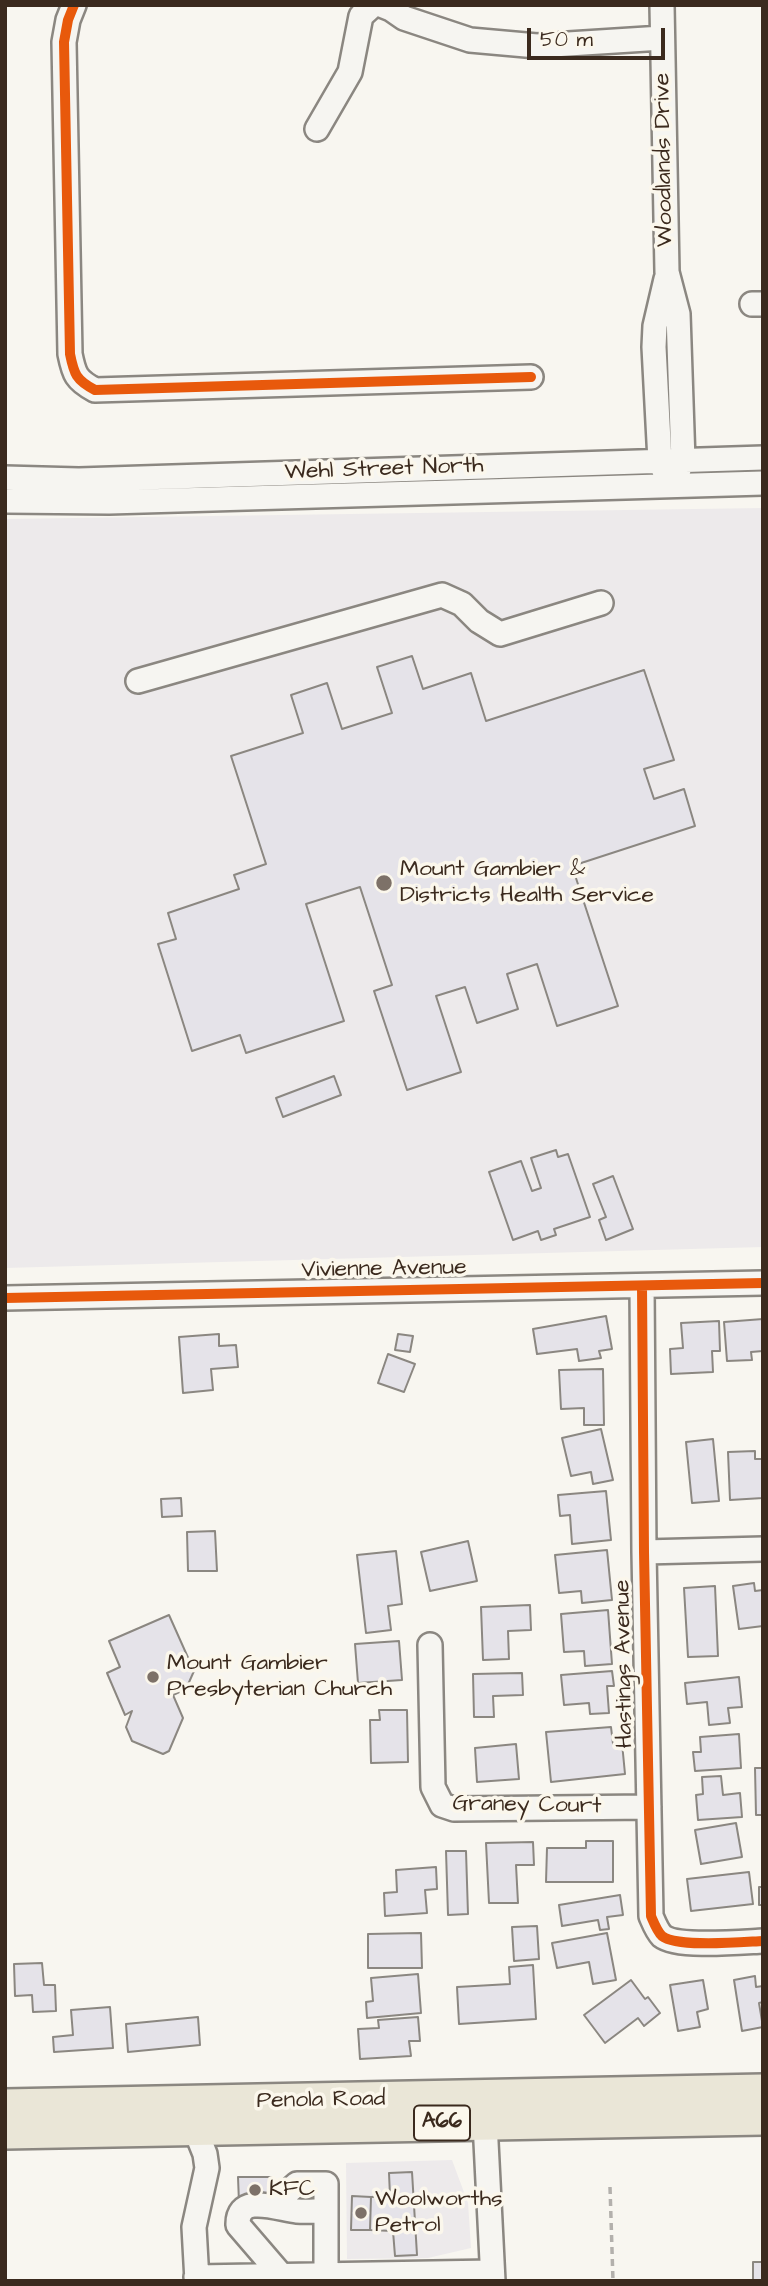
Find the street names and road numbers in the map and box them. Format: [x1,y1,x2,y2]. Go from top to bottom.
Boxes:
street label: Woodlands Drive [650,73,680,247]
street label: Wehl Street North [284,453,484,487]
street label: Vivienne Avenue [301,1255,467,1285]
street label: Hastings Avenue [610,1579,640,1749]
street label: Graney Court [452,1791,602,1821]
street label: Penola Road [256,2086,386,2116]
road number: A66 [414,2106,470,2140]

